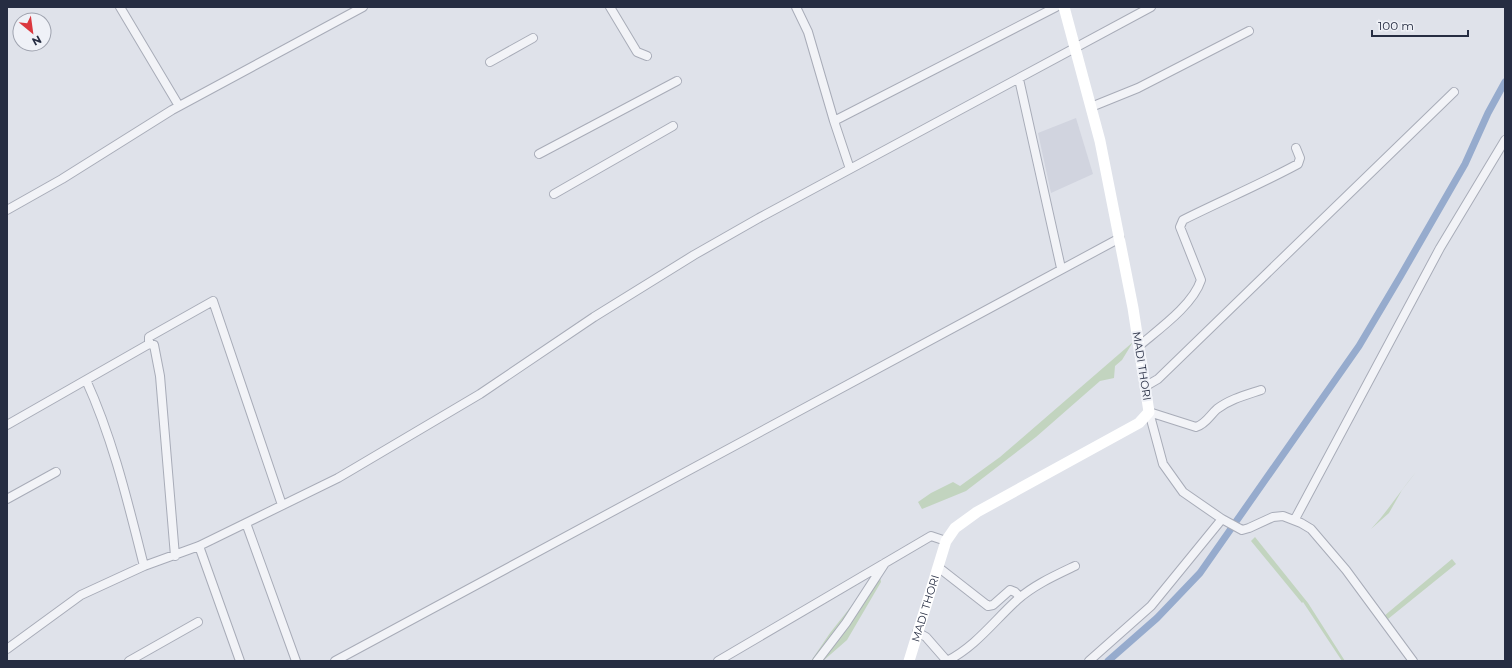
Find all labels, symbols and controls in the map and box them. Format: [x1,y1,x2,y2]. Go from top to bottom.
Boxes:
north arrow [12,12,52,52]
scale bar [1372,12,1468,38]
text: 100 m [1378,18,1414,33]
text: N [30,32,44,49]
street label: MADI THORI [1130,331,1154,401]
street label: MADI THORI [908,573,942,644]

